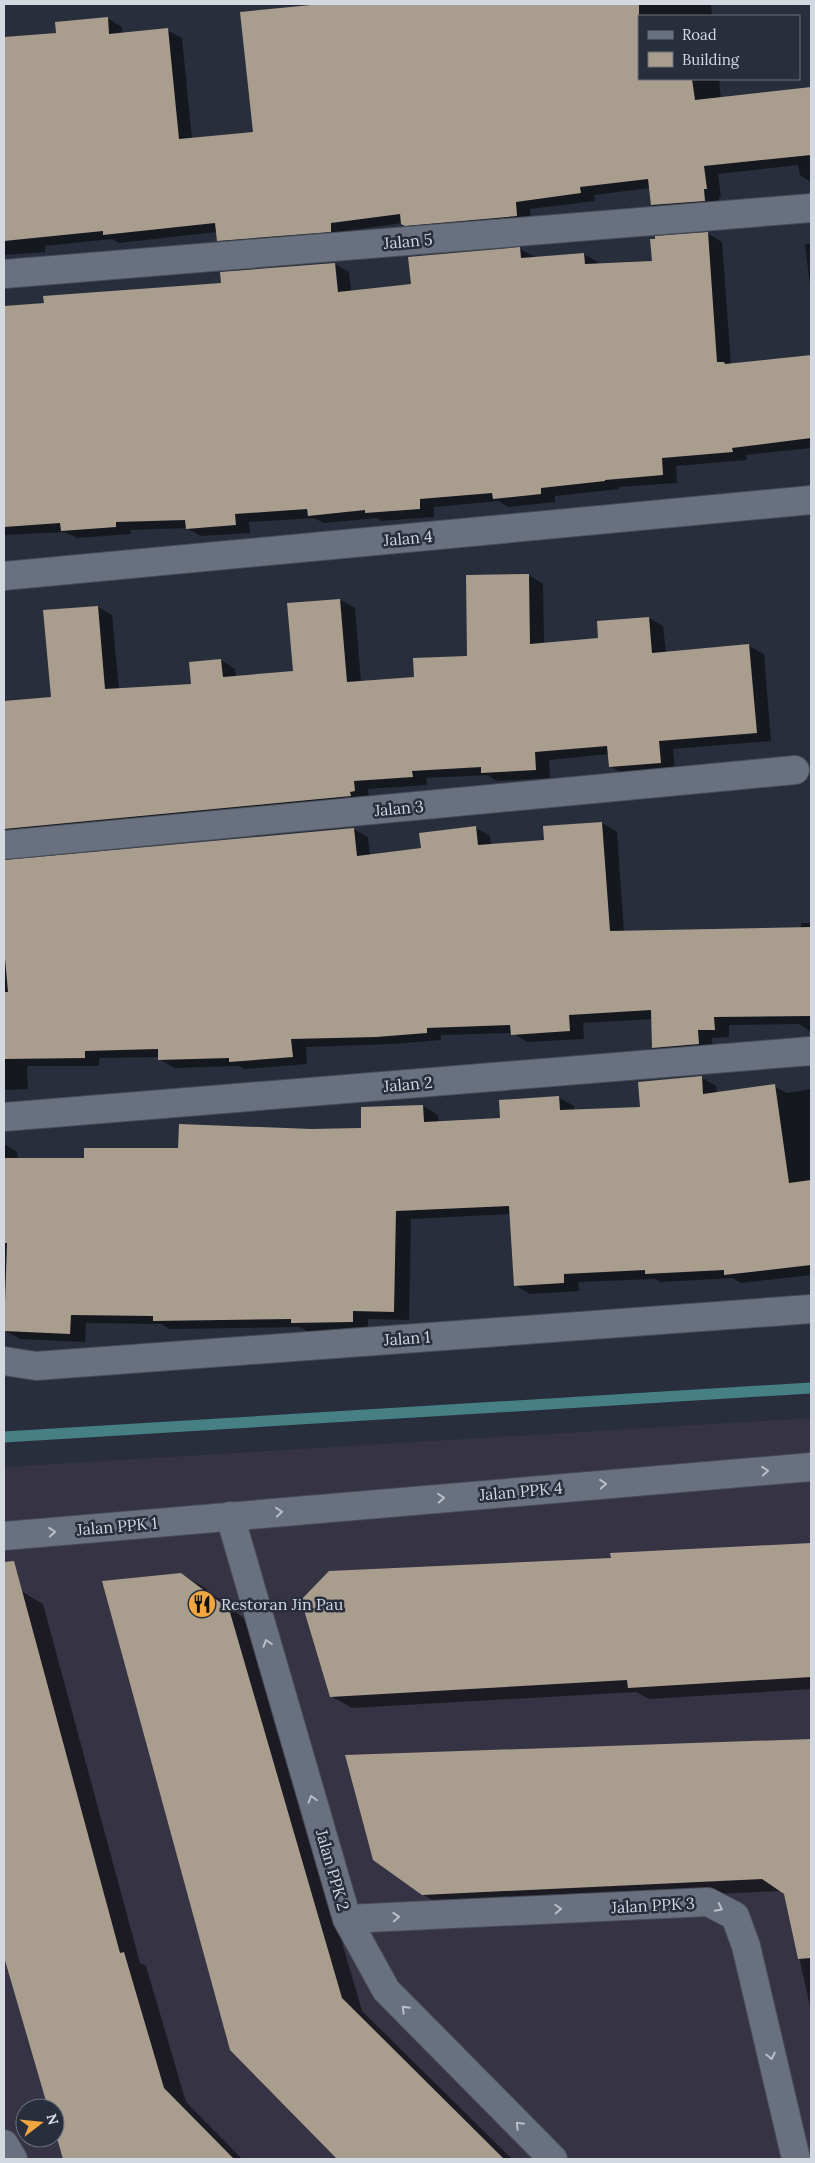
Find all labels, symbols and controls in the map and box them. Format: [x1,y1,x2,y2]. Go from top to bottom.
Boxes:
legend [638,15,800,80]
text: Road [682,25,717,44]
text: Building [682,50,740,69]
street label: Jalan 5 [382,229,433,253]
street label: Jalan 4 [382,526,434,550]
street label: Jalan 3 [373,796,425,820]
street label: Jalan 2 [382,1072,433,1096]
street label: Jalan 1 [382,1326,431,1350]
one-way arrow [761,1466,769,1477]
street label: Jalan PPK 4 [478,1477,564,1505]
one-way arrow [599,1479,607,1490]
one-way arrow [437,1493,445,1504]
one-way arrow [275,1506,283,1517]
street label: Jalan PPK 1 [75,1513,158,1540]
one-way arrow [49,1527,57,1538]
restaurant icon: Restoran Jin Pau [187,1589,217,1619]
place label: Restoran Jin Pau [221,1594,344,1614]
one-way arrow [263,1639,273,1647]
one-way arrow [308,1795,318,1803]
street label: Jalan PPK 2 [312,1826,354,1913]
street label: Jalan PPK 3 [610,1893,695,1917]
one-way arrow [714,1902,723,1912]
one-way arrow [555,1904,563,1915]
one-way arrow [392,1911,400,1922]
one-way arrow [401,2006,410,2015]
one-way arrow [765,2051,776,2060]
north arrow [15,2098,65,2148]
text: N [42,2112,63,2127]
one-way arrow [515,2121,524,2130]

